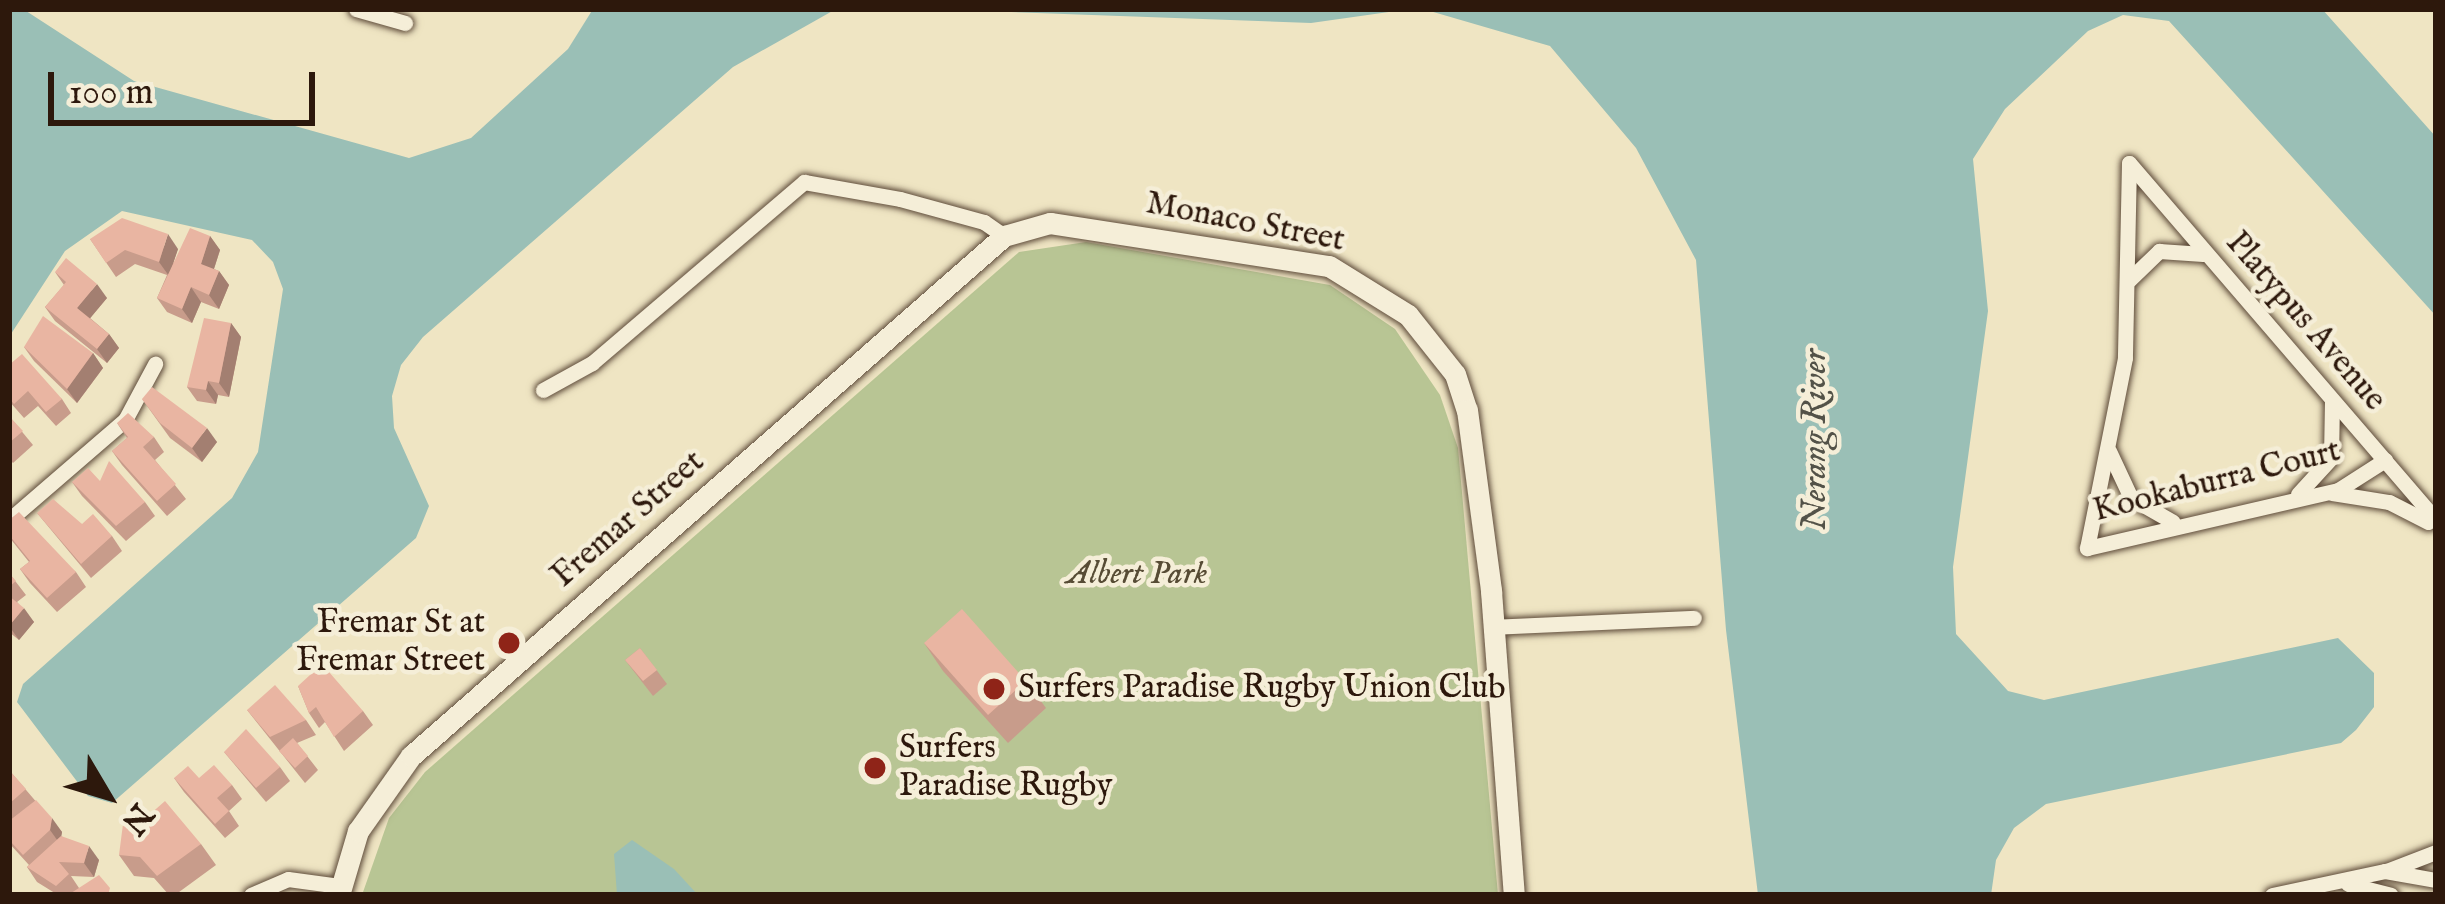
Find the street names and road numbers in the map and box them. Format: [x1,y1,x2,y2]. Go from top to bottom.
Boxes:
street label: Monaco Street [1142,184,1348,262]
street label: Platypus Avenue [2216,224,2394,420]
street label: Kookaburra Court [2089,432,2345,532]
street label: Fremar Street [545,443,713,597]

